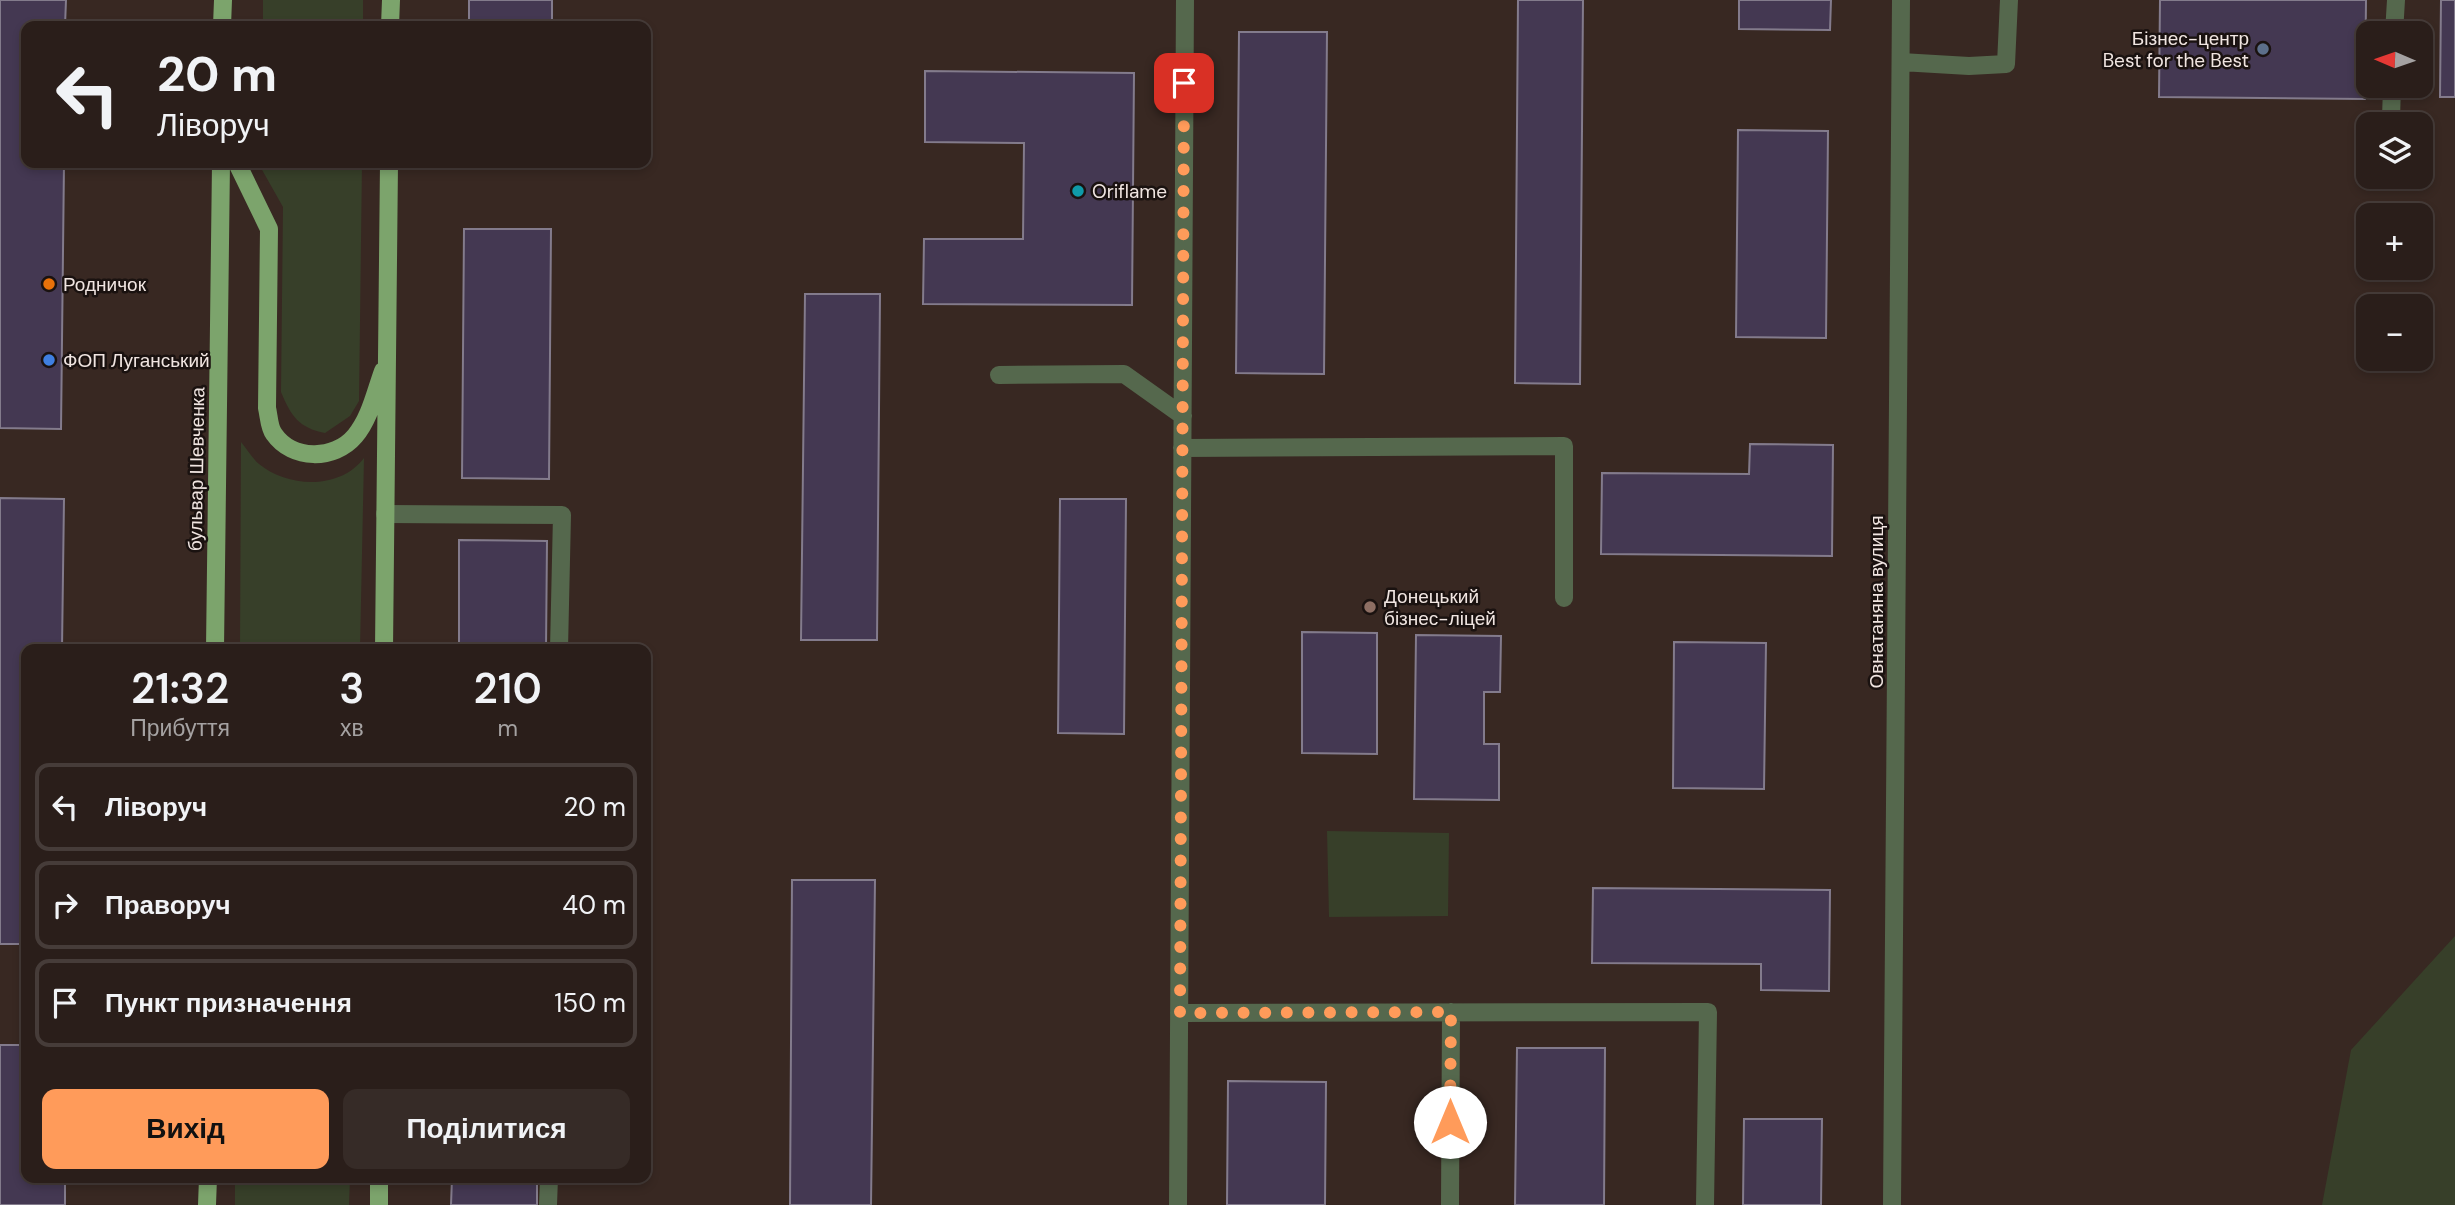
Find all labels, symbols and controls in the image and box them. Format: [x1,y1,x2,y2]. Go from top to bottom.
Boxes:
north arrow [2356,21,2432,98]
map controls [2356,21,2433,371]
place label: Бізнес-центр Best for the Best [2103,26,2249,73]
marker: Бізнес-центр Best for the Best [2255,41,2271,57]
text: 20 m [157,42,277,106]
icon: left [42,49,133,140]
pin [1154,53,1214,113]
icon: arrive [1165,64,1203,102]
text: Ліворуч [157,104,270,146]
button: layers [2356,112,2433,189]
place label: Oriflame [1092,179,1167,204]
marker: Oriflame [1070,183,1086,199]
button: + [2356,203,2433,280]
place label: Родничок [63,272,147,297]
marker: Родничок [41,276,57,292]
button: − [2356,294,2433,371]
place label: ФОП Луганський [63,348,210,373]
marker: ФОП Луганський [41,352,57,368]
street label: бульвар Шевченка [183,386,210,551]
street label: Овнатаняна вулиця [1864,515,1889,689]
place label: Донецький бізнес-ліцей [1384,584,1496,631]
marker: Донецький бізнес-ліцей [1362,599,1378,615]
text: 21:32 [131,661,229,716]
text: 3 [339,661,364,716]
text: 210 [474,661,542,716]
text: Прибуття [130,713,230,743]
text: хв [340,713,364,743]
text: m [497,713,518,743]
icon: left [46,788,84,826]
text: Ліворуч [105,790,207,824]
text: 20 m [563,790,626,824]
icon: right [46,886,84,924]
text: Праворуч [105,888,231,922]
text: 40 m [562,888,626,922]
icon: arrive [46,984,84,1022]
text: Пункт призначення [105,986,352,1020]
text: 150 m [554,986,626,1020]
position arrow [1413,1085,1487,1159]
button: Вихід [42,1089,329,1169]
button: Поділитися [343,1089,630,1169]

